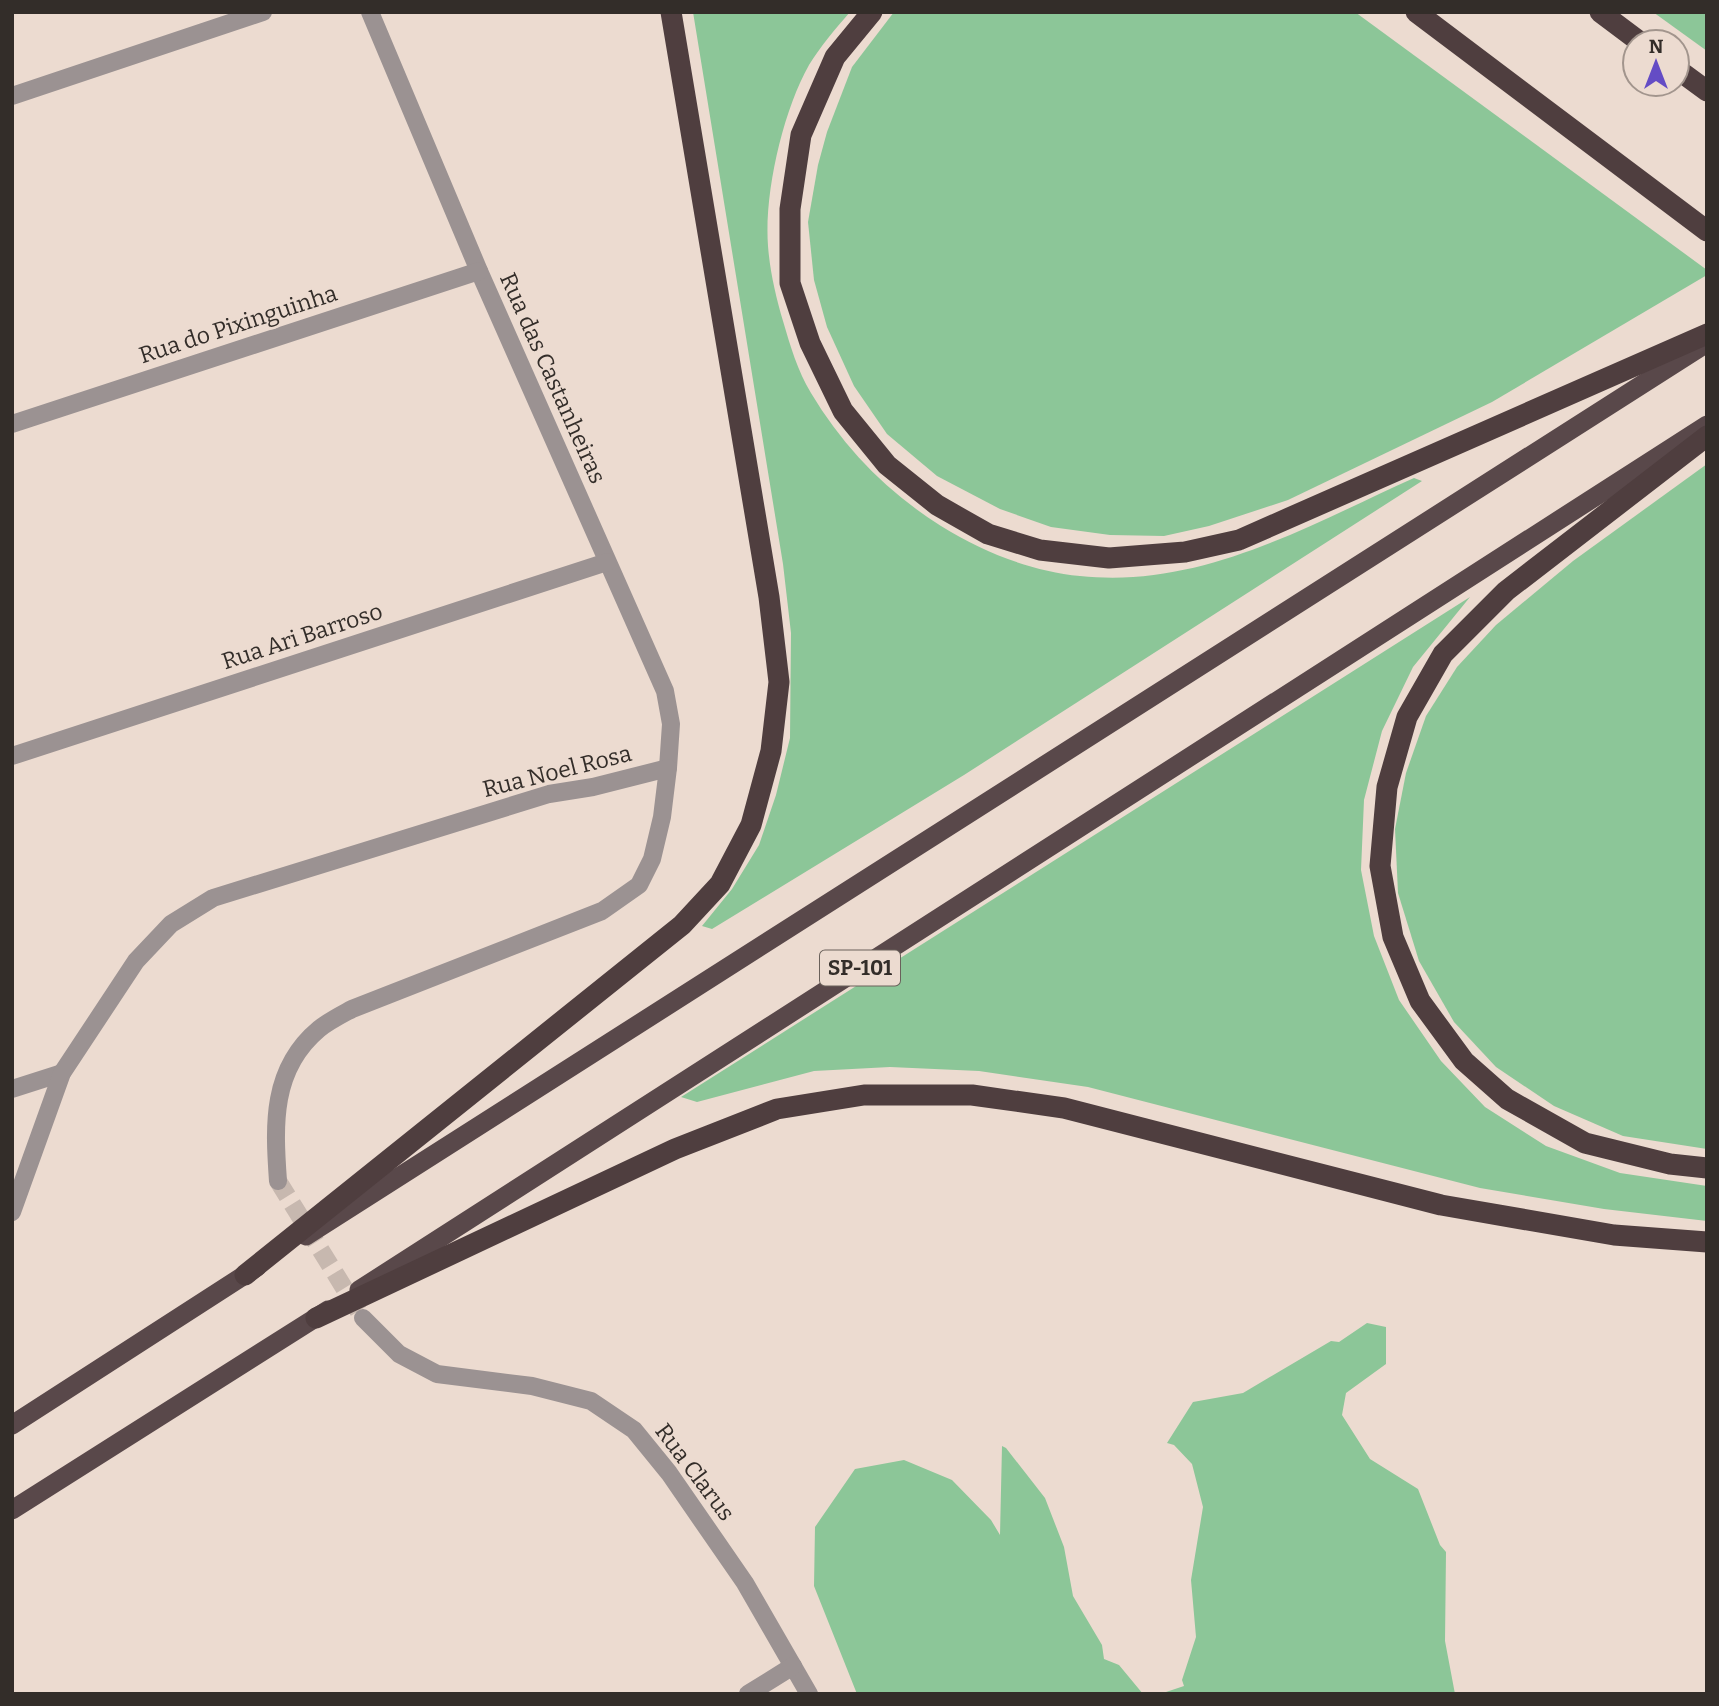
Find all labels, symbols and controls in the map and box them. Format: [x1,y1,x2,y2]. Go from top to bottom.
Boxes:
north arrow [1621,28,1691,98]
text: N [1649,35,1664,58]
street label: Rua das Castanheiras [494,268,612,488]
street label: Rua do Pixinguinha [135,279,341,369]
street label: Rua Ari Barroso [218,597,386,675]
street label: Rua Noel Rosa [480,739,635,803]
road number: SP-101 [820,950,900,986]
street label: Rua Clarus [649,1418,741,1526]

